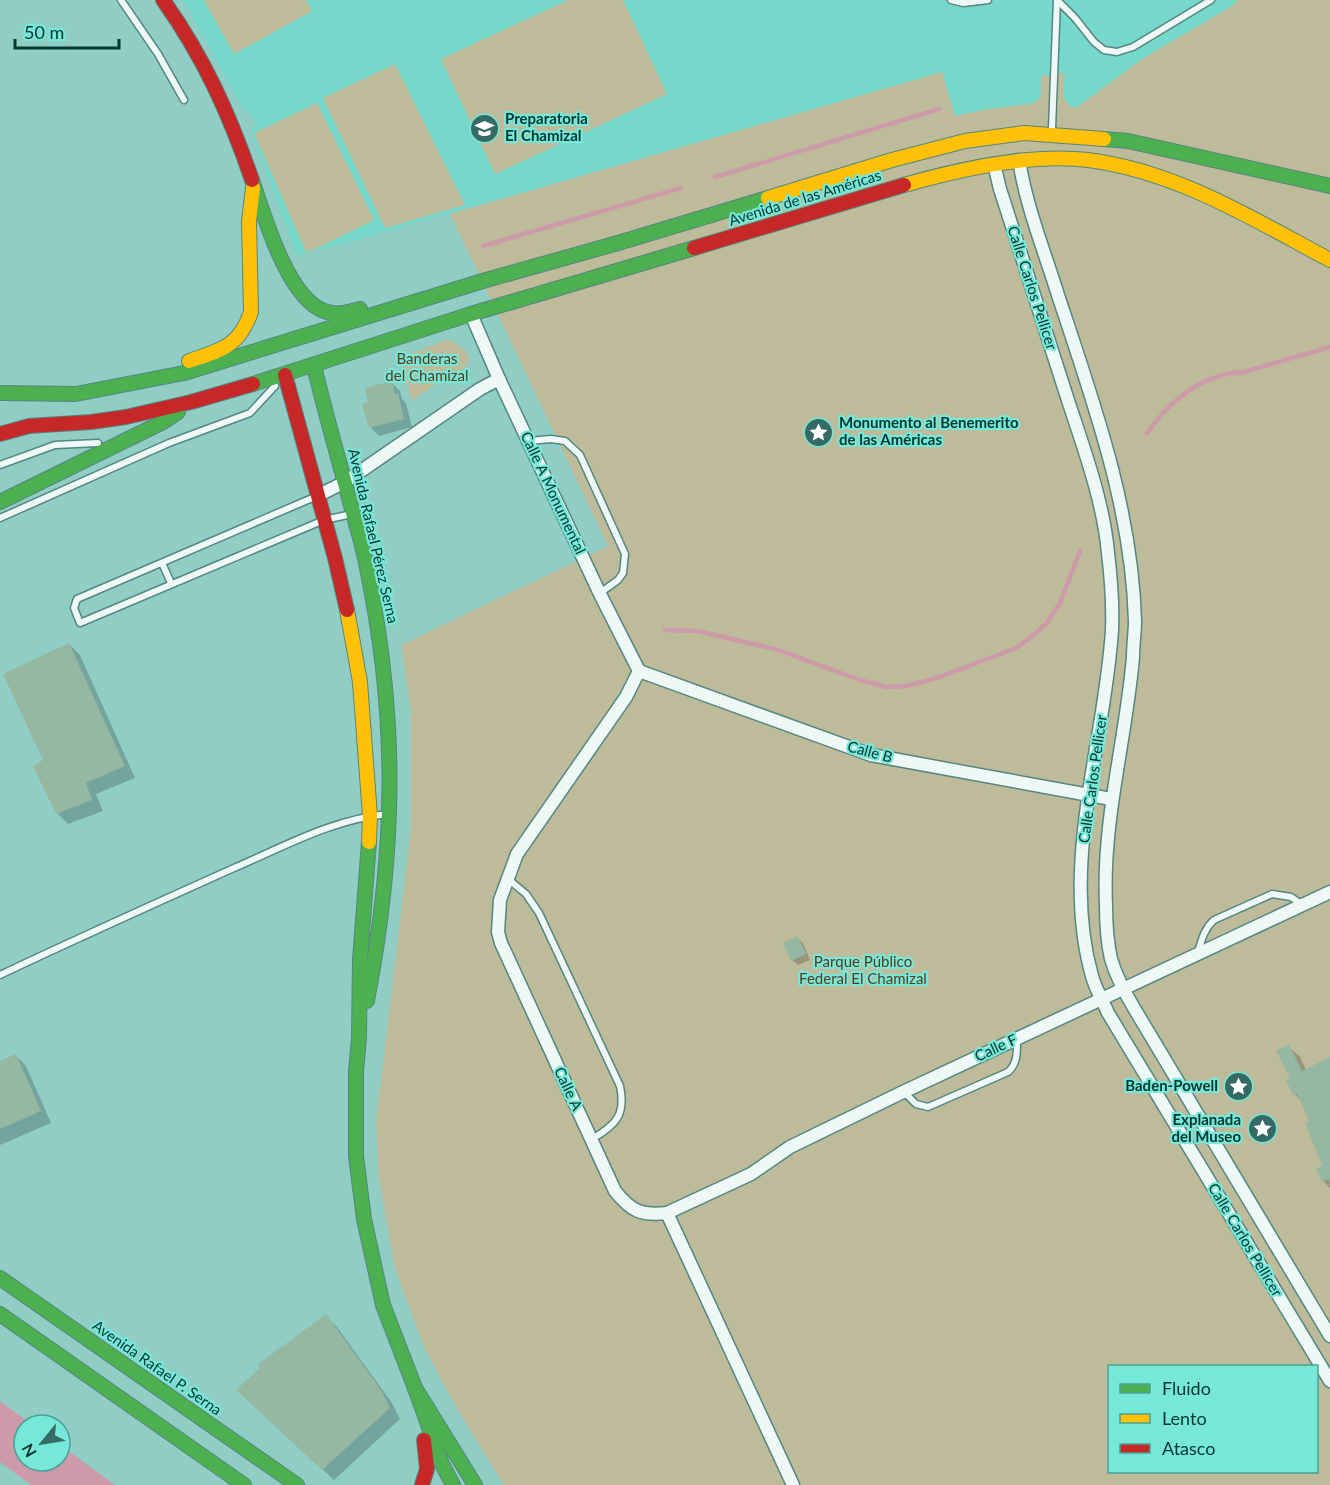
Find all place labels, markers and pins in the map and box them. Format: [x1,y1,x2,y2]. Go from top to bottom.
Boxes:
place label: Preparatoria El Chamizal [505,109,588,144]
school or university icon: Preparatoria El Chamizal [468,112,500,144]
place label: Monumento al Benemerito de las Américas [839,413,1019,448]
place icon: Monumento al Benemerito de las Américas [802,416,834,448]
place icon: Baden-Powell [1223,1070,1255,1102]
place label: Baden-Powell [1125,1076,1218,1094]
place label: Explanada del Museo [1171,1110,1241,1145]
place icon: Explanada del Museo [1246,1113,1278,1145]

